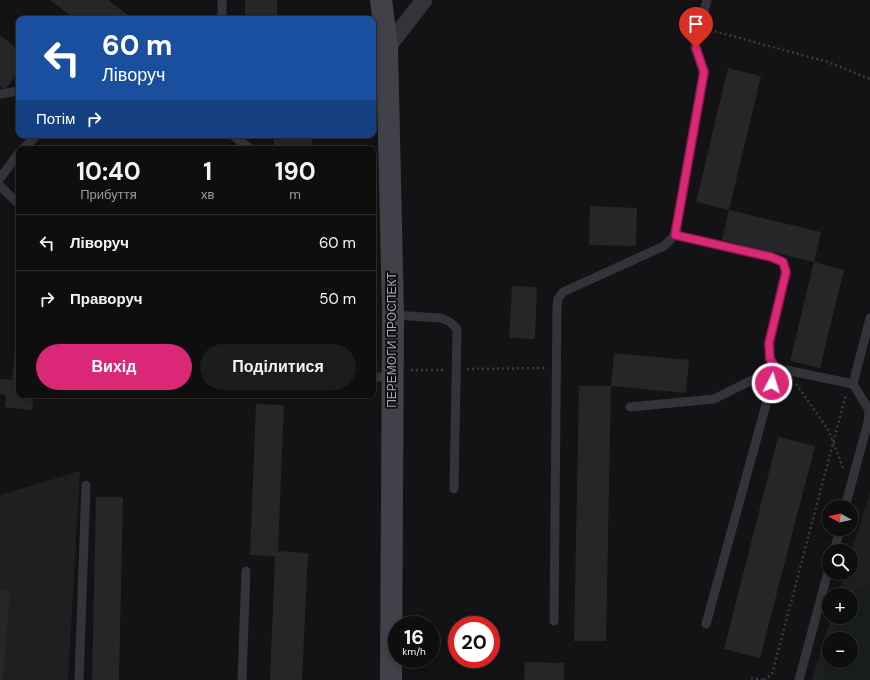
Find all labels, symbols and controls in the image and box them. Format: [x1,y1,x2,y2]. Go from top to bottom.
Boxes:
pin [679,7.0,713,48]
icon: arrive [685,13,707,35]
text: 60 m [102,27,172,64]
icon: left [36,32,88,84]
text: Ліворуч [102,63,165,87]
icon: right [83,108,105,130]
text: Потім [36,109,75,129]
text: 10:40 [76,156,141,187]
text: 1 [203,156,212,187]
text: 190 [275,156,316,187]
text: Прибуття [80,186,137,203]
text: хв [201,186,214,203]
text: m [289,186,301,203]
icon: left [36,232,58,254]
text: Ліворуч [70,233,129,253]
text: 60 m [319,233,356,253]
street label: ПЕРЕМОГИ ПРОСПЕКТ [384,272,400,408]
icon: right [36,288,58,310]
text: Праворуч [70,289,143,309]
text: 50 m [319,289,356,309]
button: Вихід [36,344,192,390]
button: Поділитися [200,344,356,390]
position arrow [751,362,793,404]
north arrow [822,500,858,536]
map controls [822,500,858,668]
button: search [822,544,858,580]
button: + [822,588,858,624]
speed limit sign: 20 [448,616,500,668]
text: 16 [404,624,424,650]
button: − [822,632,858,668]
text: km/h [402,645,426,658]

